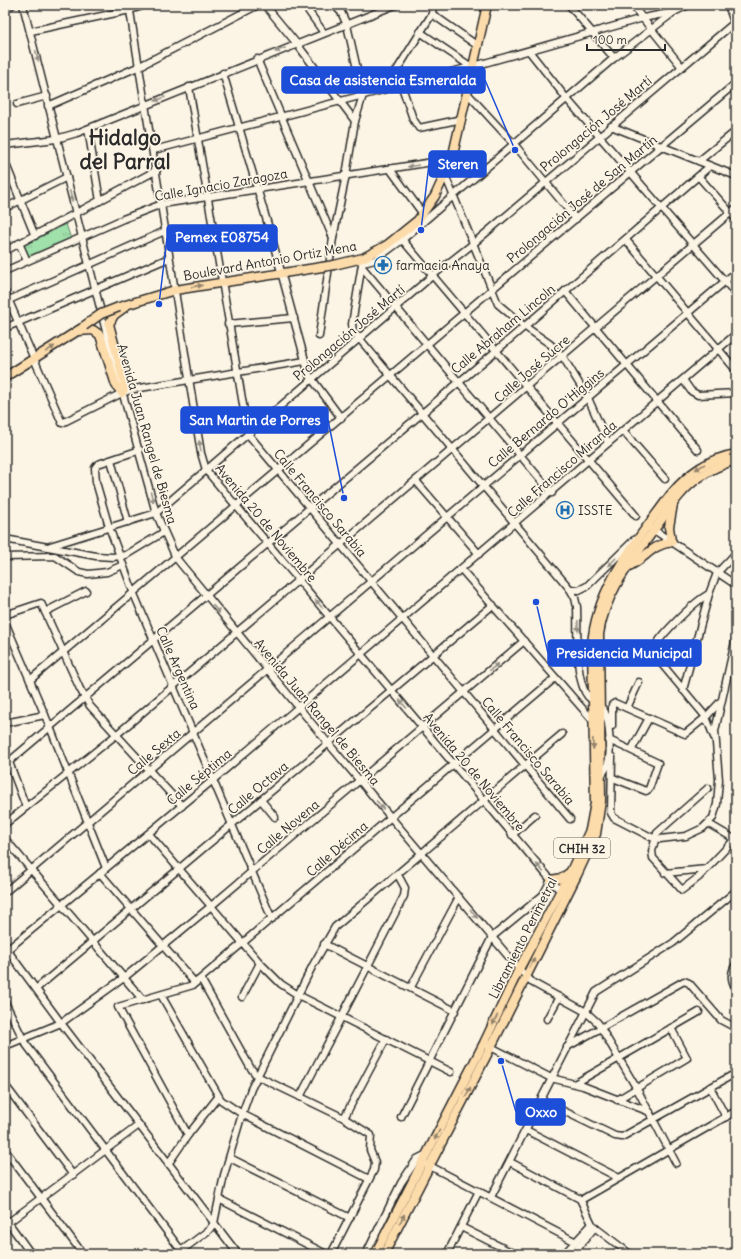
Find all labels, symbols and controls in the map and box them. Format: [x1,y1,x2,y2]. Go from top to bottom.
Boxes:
scale bar [587,26,665,52]
text: 100 m [593,32,627,47]
one-way arrow [274,48,286,54]
one-way arrow [34,50,40,62]
callout: Casa de asistencia Esmeralda [282,67,485,93]
text: Casa de asistencia Esmeralda [290,71,476,89]
street label: Prolongación José Martí [537,72,655,176]
one-way arrow [154,97,166,103]
district label: Hidalgo del Parral [80,124,170,175]
street label: Prolongación José de San Martín [503,131,661,267]
callout: Steren [429,151,486,177]
text: Steren [438,155,478,173]
one-way arrow [407,163,419,169]
street label: Calle Ignacio Zaragoza [153,165,289,205]
one-way arrow [68,190,74,202]
callout: Pemex E08754 [167,225,277,251]
text: Pemex E08754 [175,228,269,246]
street label: Boulevard Antonio Ortiz Mena [182,237,358,285]
pharmacy icon: farmacia Anaya [373,255,393,275]
place label: farmacia Anaya [396,257,490,274]
street label: Calle Abraham Lincoln [447,280,559,378]
street label: Prolongación José Martí [290,281,408,385]
one-way arrow [191,283,204,289]
street label: Calle José Sucre [491,331,573,407]
street label: Avenida Juan Rangel de Biesma [113,342,181,526]
one-way arrow [45,345,55,353]
street label: Calle Bernardo O'Higgins [484,364,608,472]
callout: San Martin de Porres [181,407,328,433]
text: San Martin de Porres [189,411,321,429]
street label: Calle Francisco Miranda [504,417,620,521]
one-way arrow [197,440,203,452]
street label: Calle Francisco Sarabia [270,446,370,560]
street label: Avenida 20 de Noviembre [211,460,321,586]
one-way arrow [694,464,706,471]
one-way arrow [149,492,155,504]
hospital icon: ISSTE [555,500,575,520]
place label: ISSTE [578,502,613,519]
one-way arrow [607,557,617,567]
one-way arrow [315,599,324,609]
one-way arrow [212,603,220,614]
one-way arrow [574,620,581,632]
street label: Calle Argentina [152,624,204,712]
street label: Avenida Juan Rangel de Biesma [251,635,383,789]
callout: Presidencia Municipal [548,640,701,666]
text: Presidencia Municipal [556,644,692,662]
one-way arrow [488,663,499,672]
street label: Calle Francisco Sarabia [478,694,578,808]
one-way arrow [398,698,407,709]
street label: Avenida 20 de Noviembre [419,709,529,835]
street label: Calle Sexta [124,725,184,779]
one-way arrow [590,738,596,751]
street label: Calle Séptima [163,745,235,809]
street label: Calle Octava [224,758,292,818]
street label: Calle Novena [253,796,323,858]
one-way arrow [376,799,385,810]
street label: Calle Décima [303,818,371,880]
road number: CHIH 32 [554,838,610,858]
one-way arrow [536,862,545,873]
street label: Libramiento Perimetral [485,874,561,1002]
one-way arrow [469,909,478,920]
one-way arrow [529,957,535,968]
one-way arrow [492,1014,499,1025]
one-way arrow [465,1086,472,1097]
callout: Oxxo [516,1099,565,1125]
text: Oxxo [525,1103,557,1121]
one-way arrow [434,1130,440,1141]
one-way arrow [399,1214,405,1225]

